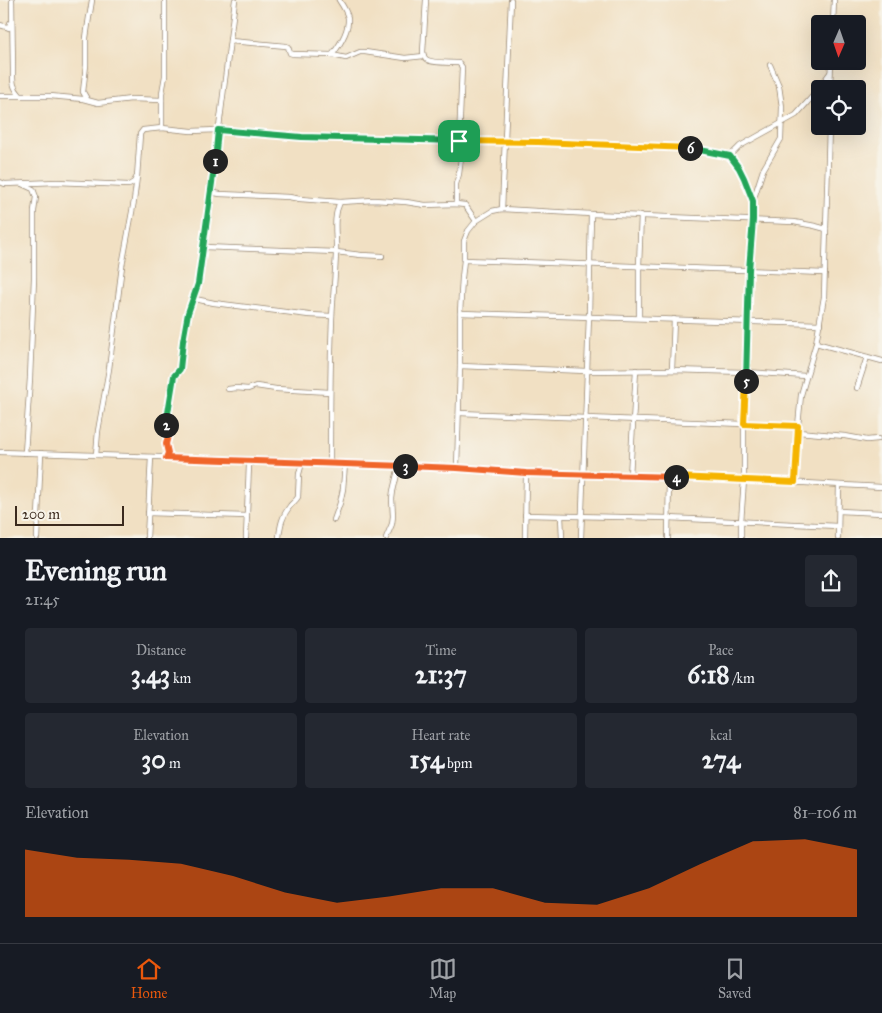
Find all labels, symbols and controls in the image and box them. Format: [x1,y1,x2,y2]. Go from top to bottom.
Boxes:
north arrow [811,15,866,70]
map controls [811,15,866,135]
button: locate [811,80,866,135]
pin [438,120,480,162]
icon: arrive [445,127,473,155]
pin: 6 [678,136,702,160]
text: 6 [687,140,694,157]
pin: 1 [202,148,228,174]
text: 1 [213,153,218,170]
pin: 5 [734,368,758,394]
text: 5 [743,373,750,390]
pin: 2 [154,412,178,438]
text: 2 [163,417,170,434]
pin: 3 [392,454,418,478]
text: 3 [403,458,408,475]
pin: 4 [664,464,688,490]
text: 4 [673,469,680,486]
scale bar [15,503,124,526]
text: 200 m [22,506,60,523]
text: Evening run [25,553,167,588]
button: share [805,555,857,607]
text: 21:45 [25,590,60,609]
text: Distance [136,642,186,659]
text: Time [426,642,457,659]
text: Pace [708,642,734,659]
text: 3.43 [131,659,170,690]
text: 21:37 [415,659,467,690]
text: 6:18 [687,659,730,690]
text: km [170,670,191,687]
text: /km [730,670,755,687]
text: Elevation [133,727,189,744]
text: Heart rate [412,727,470,744]
text: kcal [710,727,732,744]
text: 30 [141,744,166,775]
text: 154 [409,744,444,775]
text: 274 [702,744,740,775]
text: m [166,755,181,772]
text: bpm [444,755,473,772]
text: Elevation [25,803,89,822]
text: 81–106 m [793,803,857,822]
tab: Home [131,955,167,1002]
tab: Map [429,955,457,1002]
tab: Saved [718,955,751,1002]

